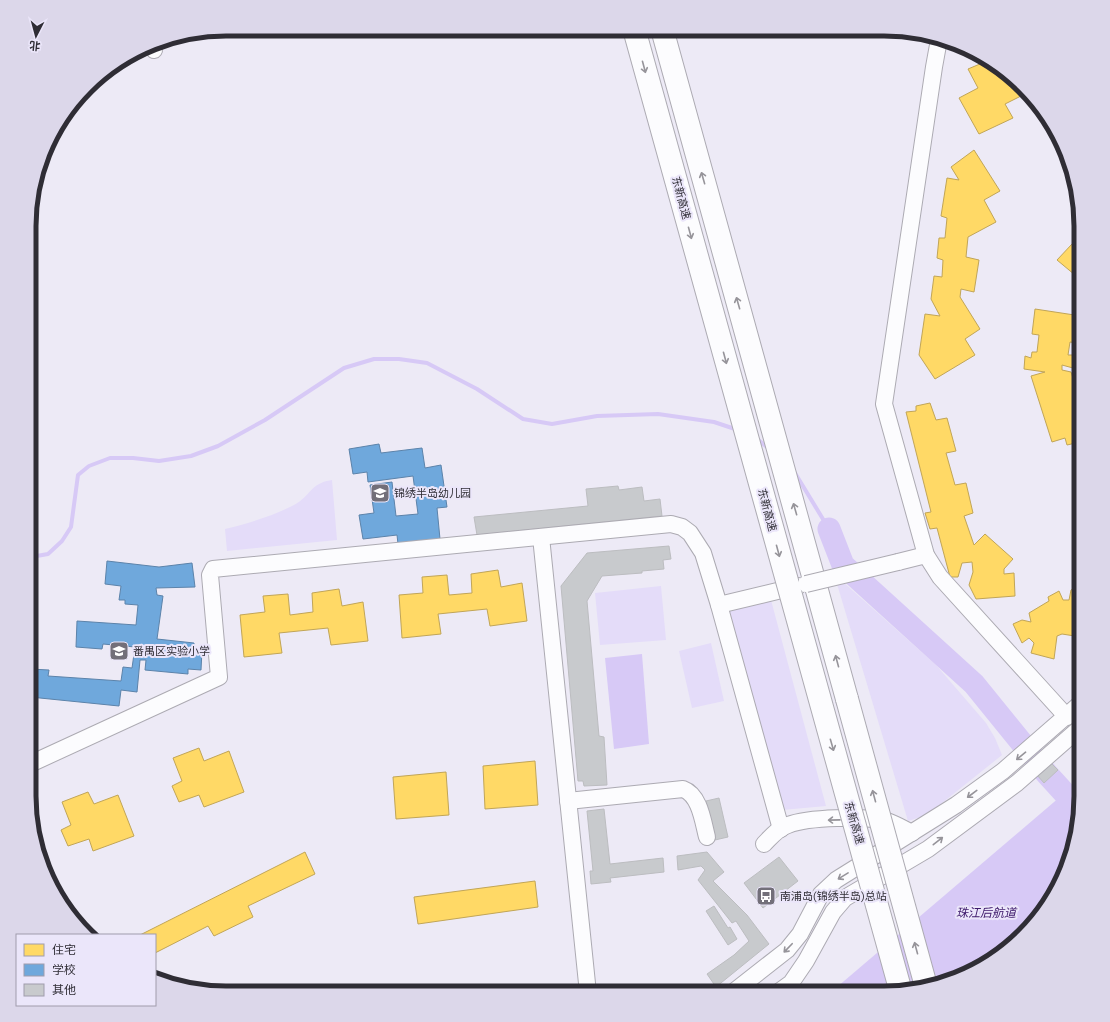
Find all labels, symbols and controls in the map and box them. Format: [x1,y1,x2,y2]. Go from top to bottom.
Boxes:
north arrow [16,16,56,56]
text: 北 [29,38,41,52]
one-way arrow [641,60,648,73]
one-way arrow [699,171,706,184]
street label: 东新高速 [669,175,693,221]
one-way arrow [687,226,694,239]
one-way arrow [733,297,741,310]
one-way arrow [722,351,729,364]
school or university icon: 锦绣半岛幼儿园 [369,482,391,504]
place label: 锦绣半岛幼儿园 [394,487,471,500]
street label: 东新高速 [755,487,779,533]
one-way arrow [791,503,798,516]
one-way arrow [775,544,782,557]
school or university icon: 番禺区实验小学 [108,640,130,662]
place label: 番禺区实验小学 [133,645,210,658]
one-way arrow [833,655,840,668]
one-way arrow [829,738,836,751]
one-way arrow [1015,752,1026,761]
one-way arrow [870,790,877,803]
one-way arrow [967,790,978,798]
street label: 东新高速 [842,800,866,846]
one-way arrow [828,816,841,823]
one-way arrow [933,837,944,845]
one-way arrow [838,872,849,880]
bus stop icon: 南浦岛(锦绣半岛)总站 [755,885,777,907]
place label: 南浦岛(锦绣半岛)总站 [780,890,887,903]
water label: 珠江后航道 [956,906,1018,920]
legend [16,934,156,1006]
one-way arrow [912,942,919,955]
text: 住宅 [52,943,76,957]
one-way arrow [783,943,793,953]
text: 学校 [52,963,76,977]
text: 其他 [52,983,76,997]

